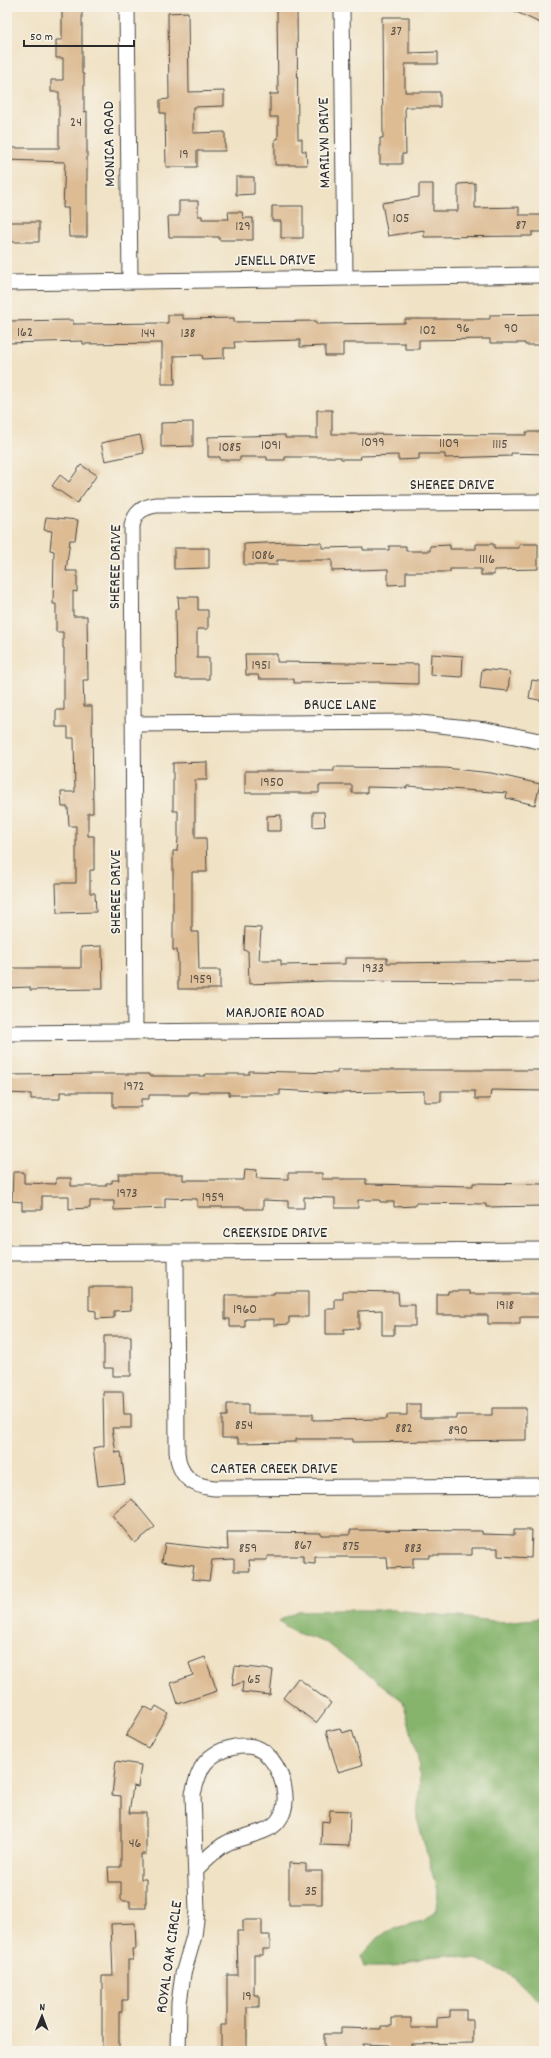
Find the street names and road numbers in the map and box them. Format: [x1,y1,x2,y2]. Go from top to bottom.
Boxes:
street label: MARILYN DRIVE [313,97,337,189]
street label: MONICA ROAD [98,101,122,187]
street label: JENELL DRIVE [234,249,316,273]
street label: SHEREE DRIVE [410,474,495,497]
street label: SHEREE DRIVE [104,524,128,609]
street label: BRUCE LANE [304,694,377,717]
street label: SHEREE DRIVE [105,849,128,934]
street label: MARJORIE ROAD [226,1002,324,1025]
street label: CREEKSIDE DRIVE [223,1222,328,1245]
street label: CARTER CREEK DRIVE [211,1458,338,1481]
street label: ROYAL OAK CIRCLE [151,1899,189,2015]

